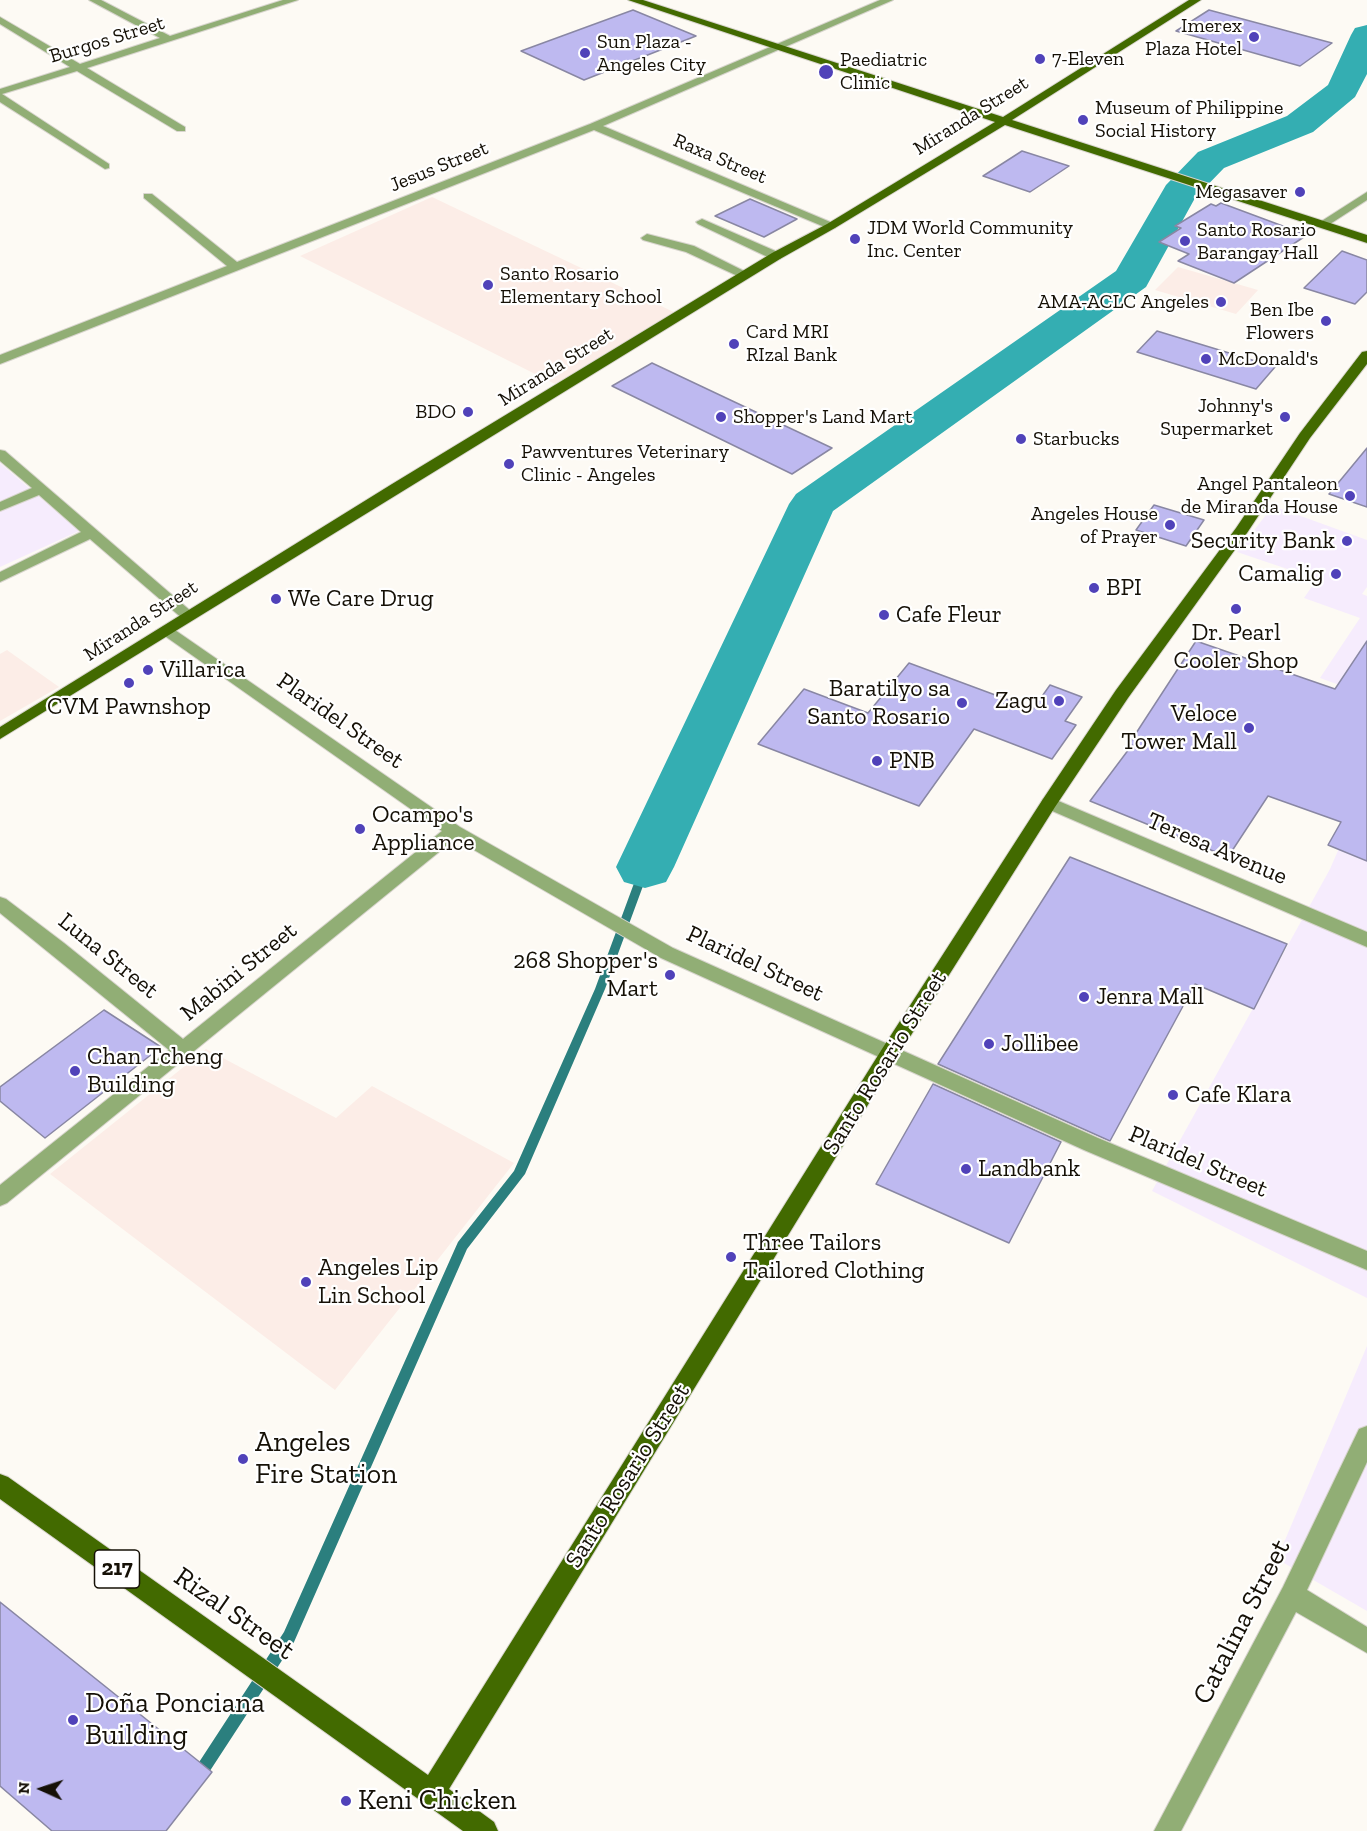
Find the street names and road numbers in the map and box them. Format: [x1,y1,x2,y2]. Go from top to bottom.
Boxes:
street label: Burgos Street [47,11,167,69]
street label: Miranda Street [909,71,1033,161]
street label: Raxa Street [670,129,770,189]
street label: Jesus Street [386,136,492,198]
street label: Miranda Street [494,322,618,412]
street label: Miranda Street [80,575,202,667]
street label: Plaridel Street [271,667,409,775]
street label: Teresa Avenue [1143,807,1291,891]
street label: Luna Street [52,907,164,1005]
street label: Mabini Street [175,916,303,1028]
street label: Plaridel Street [682,920,828,1008]
street label: Santo Rosario Street [817,966,953,1160]
street label: Plaridel Street [1124,1120,1272,1204]
street label: Santo Rosario Street [560,1379,696,1573]
street label: Catalina Street [1186,1534,1298,1710]
road number: 217 [94,1550,140,1588]
street label: Rizal Street [167,1560,301,1668]

